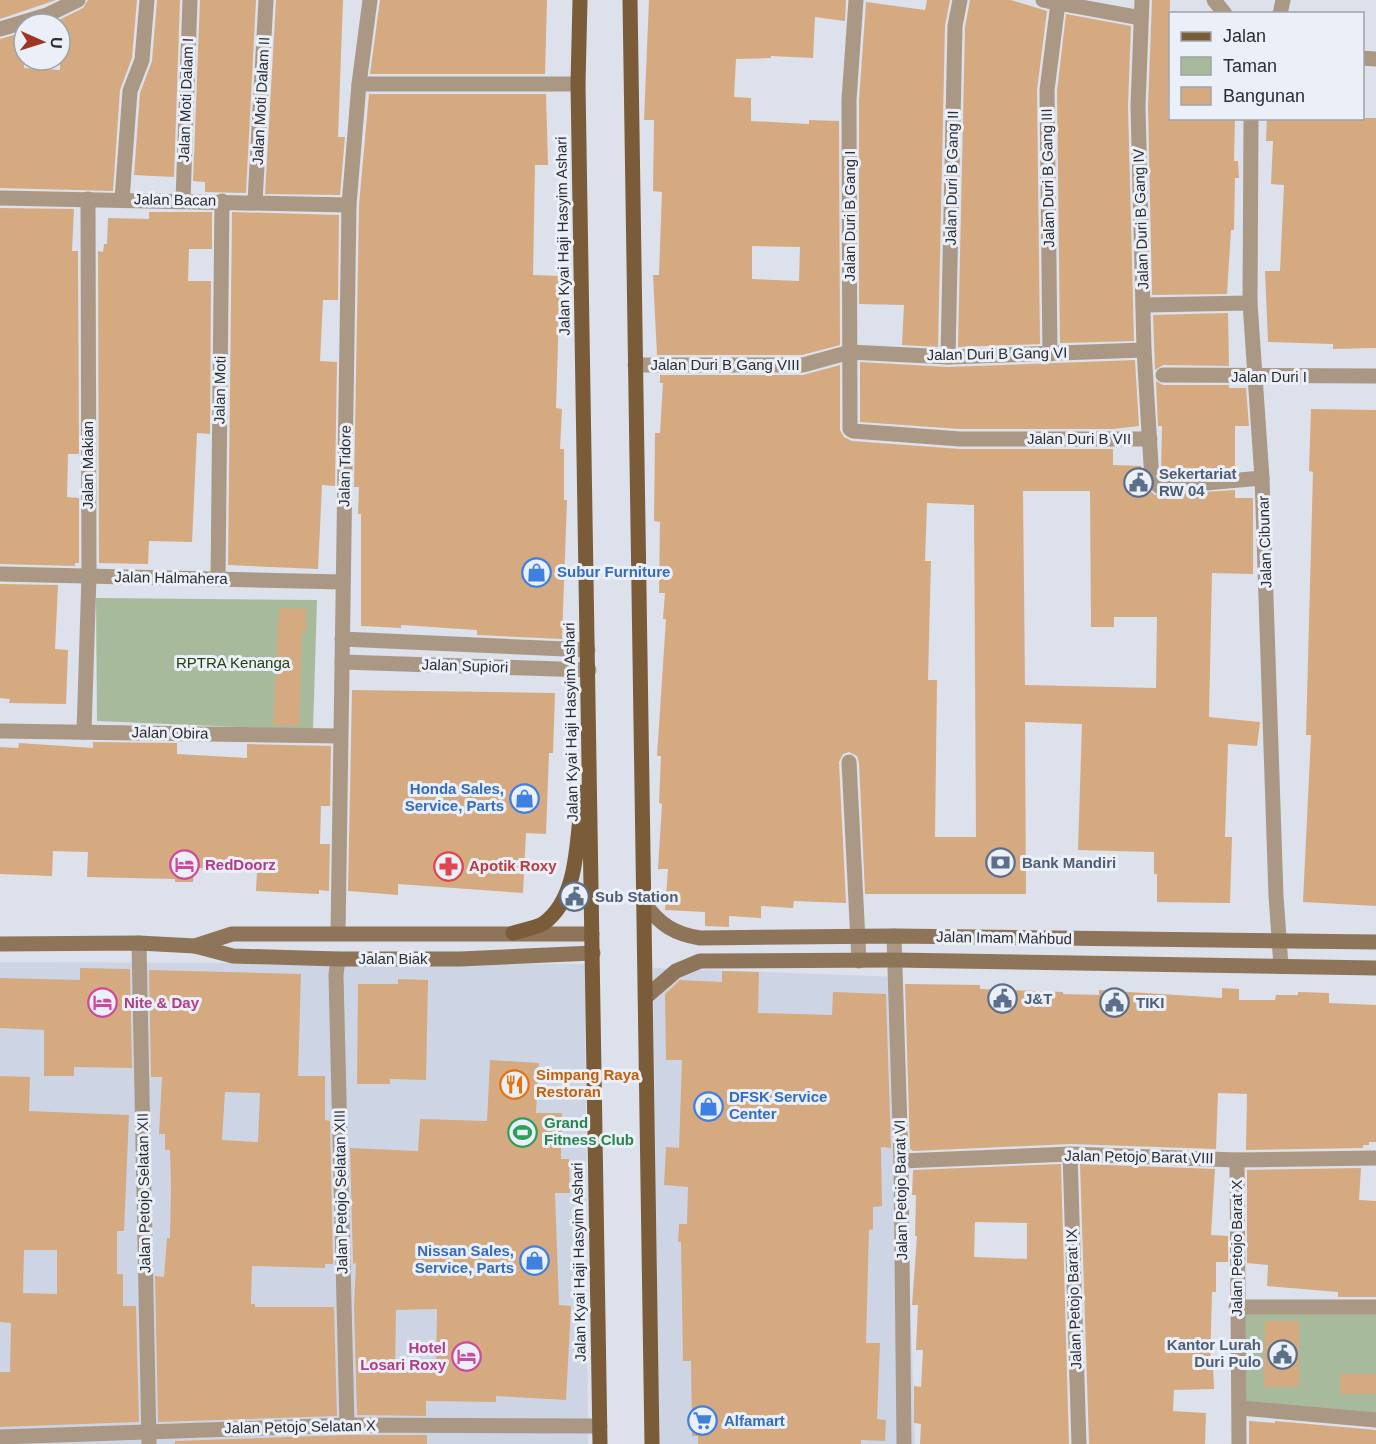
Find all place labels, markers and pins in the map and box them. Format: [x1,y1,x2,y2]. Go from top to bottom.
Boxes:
place label: Sekertariat RW 04 [1159,465,1237,499]
public building icon: Sekertariat RW 04 [1122,467,1154,499]
shop icon: Subur Furniture [520,556,552,588]
place label: Subur Furniture [557,563,670,580]
place label: Honda Sales, Service, Parts [405,780,504,814]
shop icon: Honda Sales, Service, Parts [509,782,541,814]
bank icon: Bank Mandiri [985,847,1017,879]
hotel icon: RedDoorz [168,849,200,881]
pharmacy icon: Apotik Roxy [432,850,464,882]
place label: Bank Mandiri [1022,854,1116,871]
place label: RedDoorz [205,856,276,873]
place label: Apotik Roxy [469,857,557,874]
public building icon: Sub Station [558,881,590,913]
place label: Sub Station [595,888,678,905]
public building icon: J&T [987,983,1019,1015]
hotel icon: Nite & Day [87,987,119,1019]
public building icon: TIKI [1099,987,1131,1019]
place label: J&T [1024,990,1052,1007]
place label: Nite & Day [124,994,200,1011]
place label: TIKI [1136,994,1164,1011]
place label: Simpang Raya Restoran [536,1066,640,1100]
restaurant icon: Simpang Raya Restoran [499,1068,531,1100]
place label: DFSK Service Center [729,1088,827,1122]
shop icon: DFSK Service Center [692,1090,724,1122]
place label: Grand Fitness Club [544,1114,634,1148]
sports icon: Grand Fitness Club [507,1116,539,1148]
place label: Nissan Sales, Service, Parts [415,1242,514,1276]
shop icon: Nissan Sales, Service, Parts [519,1244,551,1276]
place label: Kantor Lurah Duri Pulo [1167,1336,1261,1370]
public building icon: Kantor Lurah Duri Pulo [1266,1338,1298,1370]
place label: Hotel Losari Roxy [360,1339,447,1373]
hotel icon: Hotel Losari Roxy [451,1341,483,1373]
supermarket icon: Alfamart [687,1405,719,1437]
place label: Alfamart [724,1412,785,1429]

